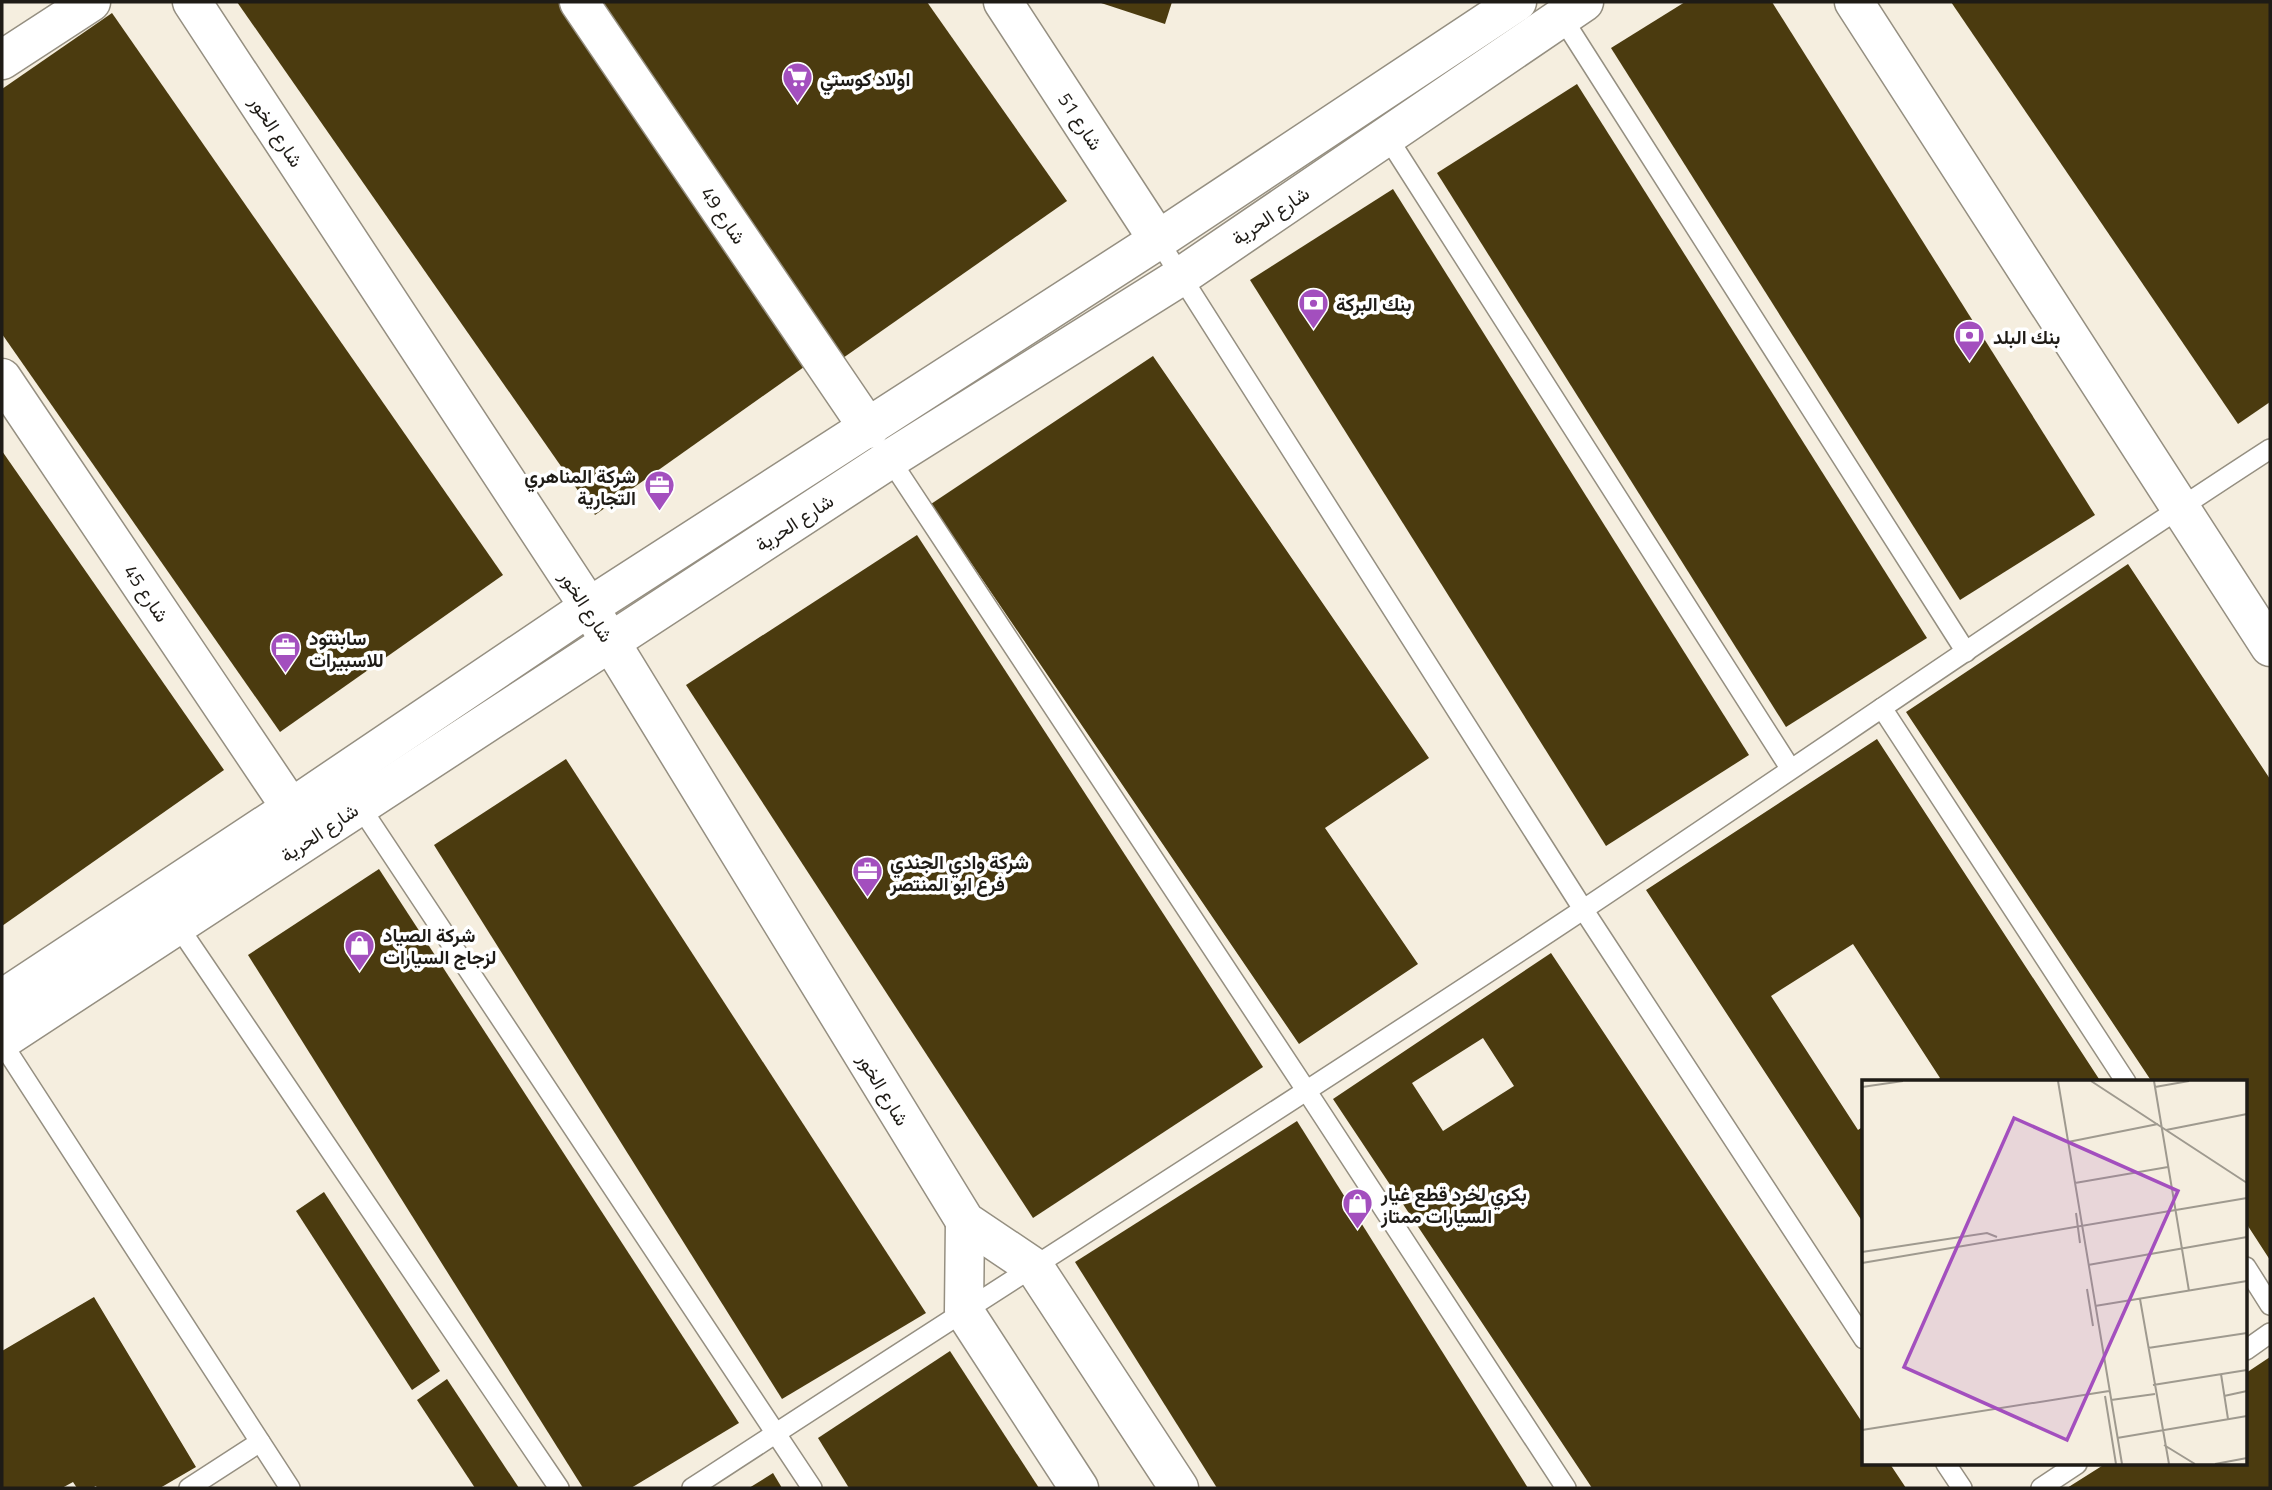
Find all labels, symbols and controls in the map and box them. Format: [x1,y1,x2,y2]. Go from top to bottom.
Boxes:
supermarket icon: اولاد كوستي [780,61,814,105]
place label: اولاد كوستي [820,64,910,96]
street label: شارع 51 [1051,86,1111,156]
street label: شارع الخور [242,89,311,173]
street label: شارع الحرية [1225,178,1315,252]
street label: شارع 49 [694,180,754,250]
bank icon: بنك البركة [1296,286,1330,330]
place label: بنك البركة [1336,289,1412,318]
bank icon: بنك البلد [1953,319,1987,363]
place label: بنك البلد [1993,322,2060,351]
place label: شركة المناهري التجارية [524,461,636,512]
office icon: شركة المناهري التجارية [642,469,676,513]
street label: شارع الحرية [749,486,839,558]
street label: شارع 45 [117,558,177,628]
street label: شارع الخور [552,564,621,648]
place label: سابنتود للاسبيرات [309,623,384,674]
office icon: سابنتود للاسبيرات [269,631,303,675]
street label: شارع الحرية [274,795,364,869]
place label: شركة وادي الجندي فرع ابو المنتصر [889,847,1029,898]
office icon: شركة وادي الجندي فرع ابو المنتصر [850,855,884,899]
place label: شركة الصياد لزجاج السيارات [383,920,496,971]
shop icon: شركة الصياد لزجاج السيارات [343,928,377,972]
street label: شارع الخور [850,1046,917,1131]
inset map [1862,1080,2248,1466]
place label: بكري لخرد قطع غيار السيارات ممتاز [1380,1179,1527,1230]
shop icon: بكري لخرد قطع غيار السيارات ممتاز [1341,1187,1375,1231]

